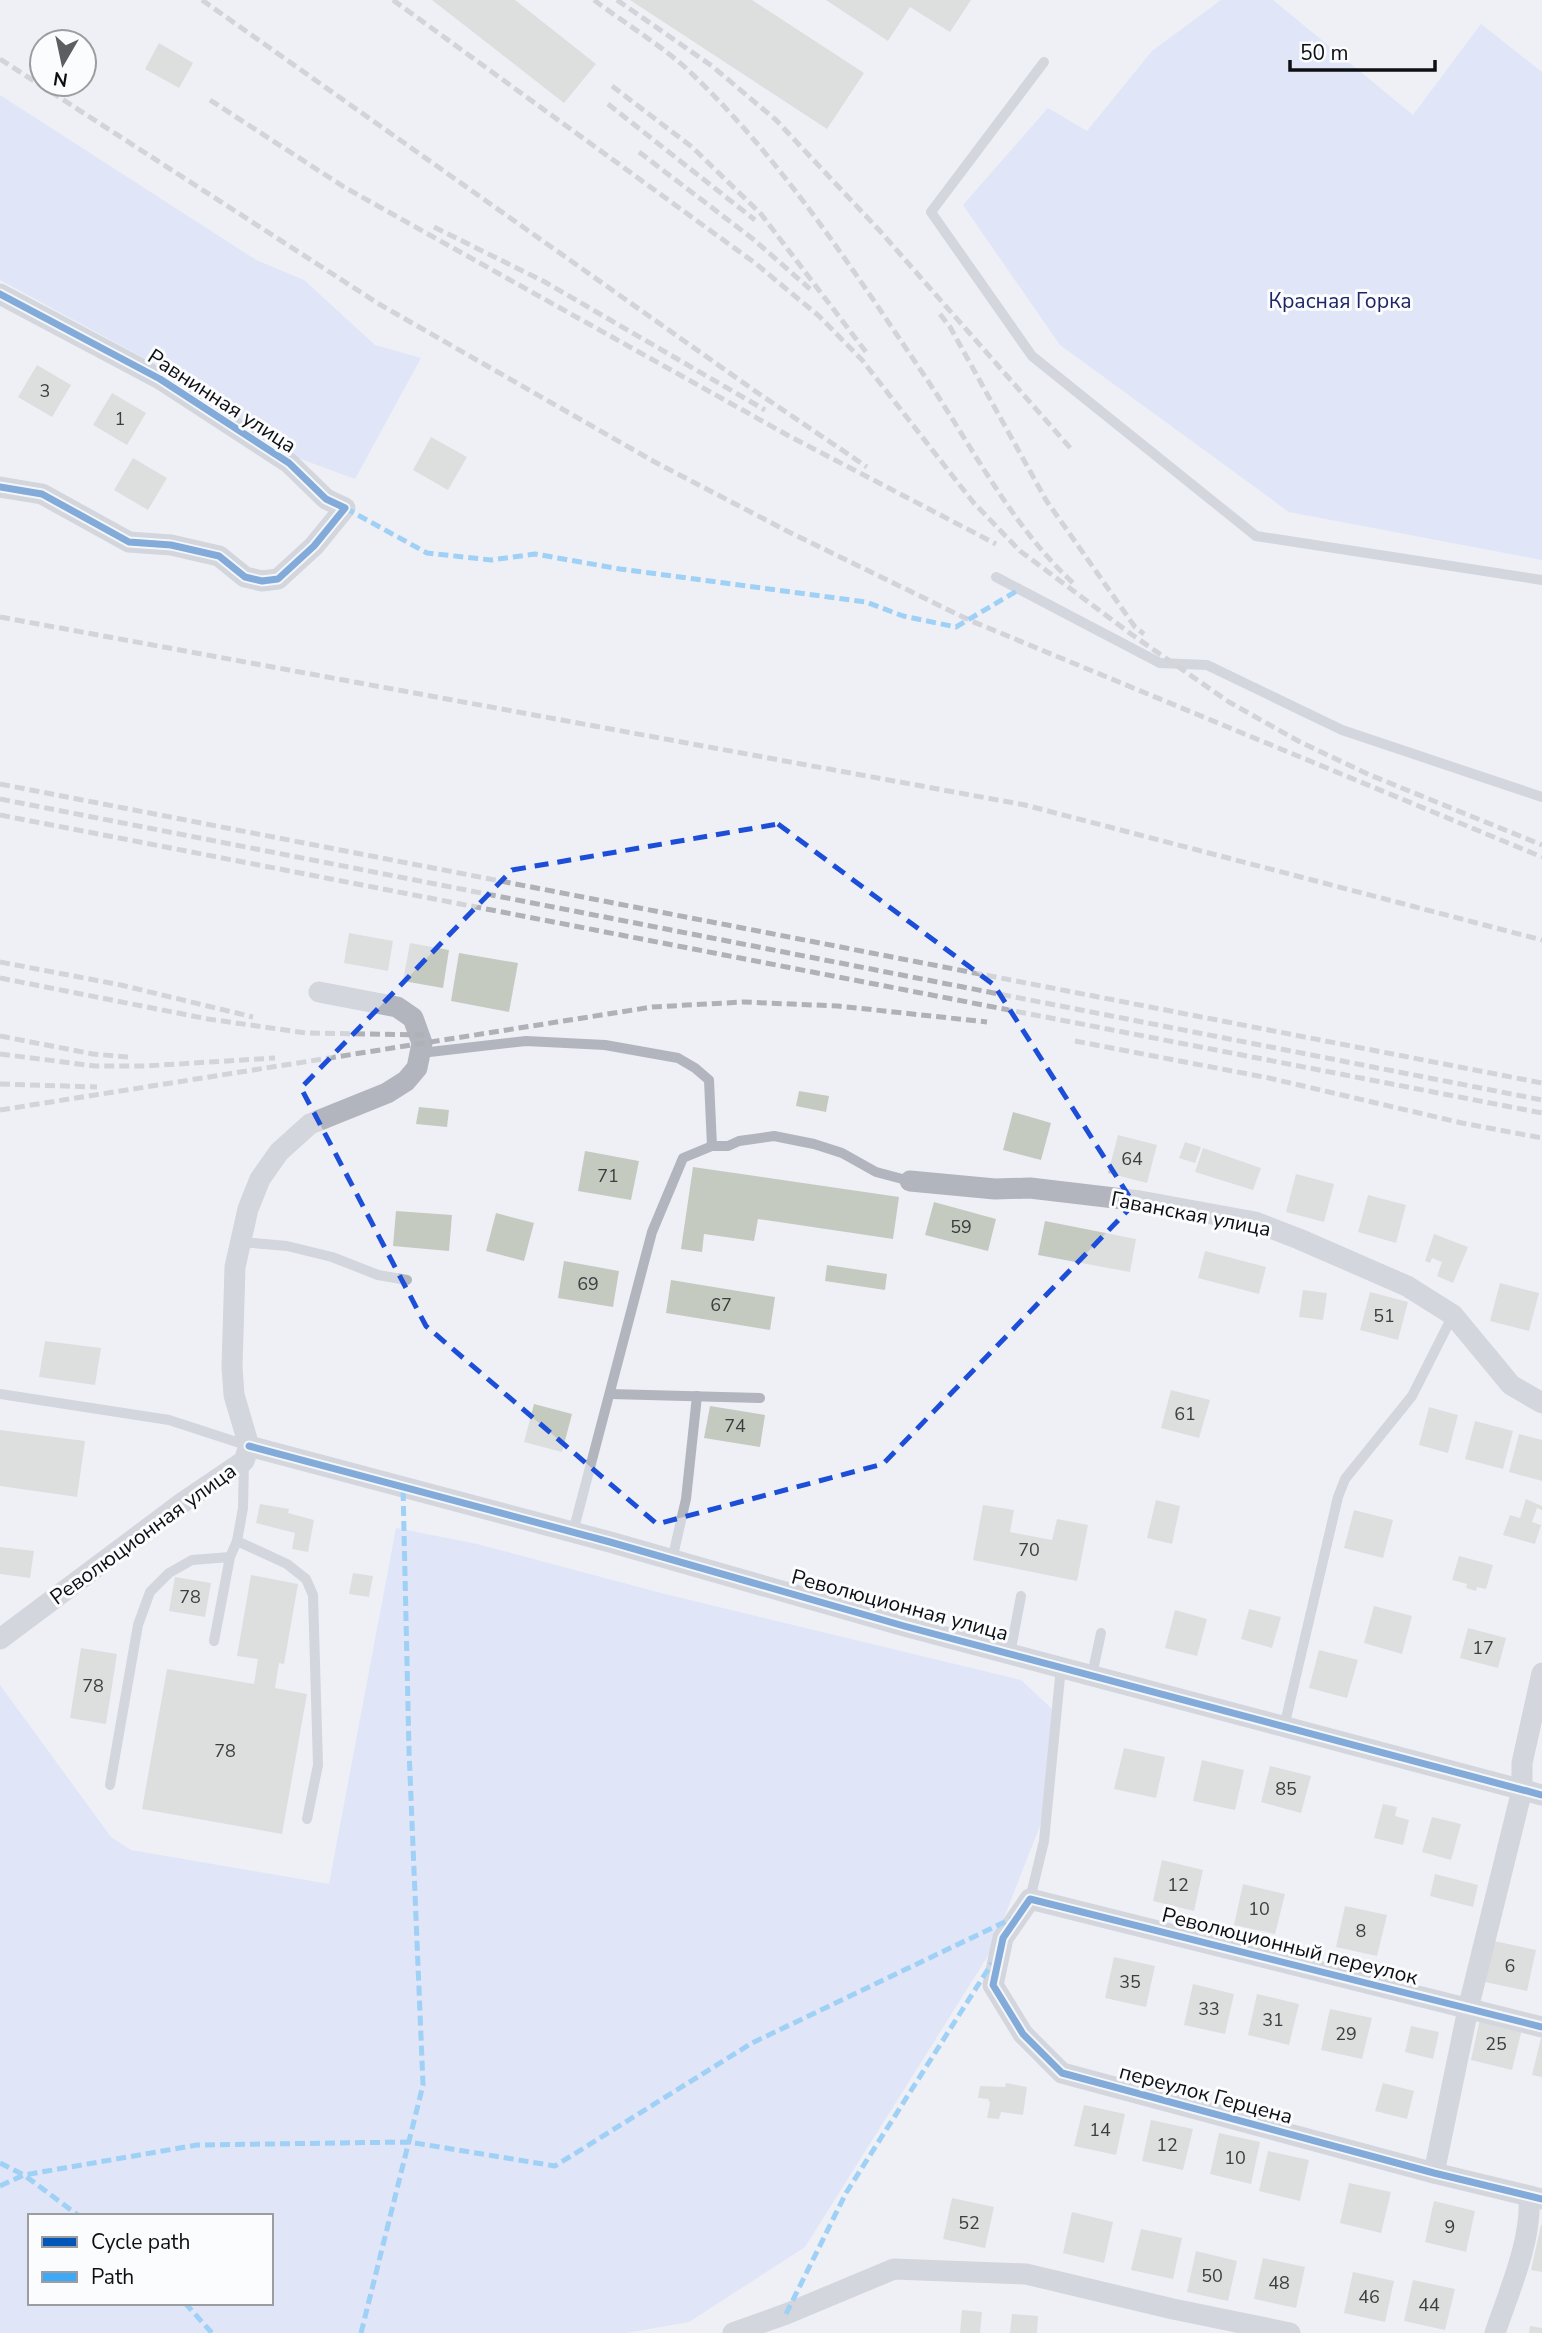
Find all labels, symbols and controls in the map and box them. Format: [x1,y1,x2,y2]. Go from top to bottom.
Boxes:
north arrow [28,28,98,98]
scale bar [1290,28,1435,72]
text: 50 m [1300,39,1349,67]
text: N [51,65,70,93]
park label: Красная Горка [1268,287,1412,315]
street label: Равнинная улица [142,342,302,460]
house number: 3 [40,379,50,403]
house number: 1 [115,407,125,431]
house number: 64 [1121,1147,1143,1171]
house number: 71 [597,1164,619,1188]
street label: Гаванская улица [1109,1185,1273,1243]
house number: 59 [950,1215,972,1239]
house number: 69 [577,1272,599,1296]
house number: 67 [710,1293,732,1317]
house number: 51 [1373,1304,1395,1328]
house number: 61 [1174,1402,1196,1426]
house number: 74 [724,1414,746,1438]
street label: Революционная улица [44,1457,242,1611]
house number: 70 [1018,1538,1040,1562]
street label: Революционная улица [788,1563,1012,1647]
house number: 78 [179,1585,201,1609]
house number: 17 [1472,1636,1494,1660]
house number: 78 [82,1674,104,1698]
house number: 78 [214,1739,236,1763]
house number: 85 [1275,1777,1297,1801]
house number: 12 [1167,1873,1189,1897]
house number: 10 [1248,1897,1270,1921]
street label: Революционный переулок [1159,1901,1422,1992]
house number: 8 [1356,1919,1366,1943]
house number: 6 [1505,1954,1515,1978]
house number: 35 [1119,1970,1141,1994]
house number: 33 [1198,1997,1220,2021]
house number: 31 [1262,2008,1284,2032]
house number: 29 [1335,2022,1357,2046]
house number: 25 [1485,2032,1507,2056]
street label: переулок Герцена [1116,2057,1296,2131]
house number: 14 [1089,2118,1111,2142]
house number: 12 [1156,2133,1178,2157]
house number: 10 [1224,2146,1246,2170]
house number: 52 [958,2211,980,2235]
legend [28,2214,273,2305]
house number: 9 [1445,2215,1455,2239]
text: Cycle path [91,2228,190,2256]
text: Path [91,2263,134,2291]
house number: 50 [1201,2264,1223,2288]
house number: 48 [1268,2271,1290,2295]
house number: 46 [1358,2285,1380,2309]
house number: 44 [1418,2293,1440,2317]

